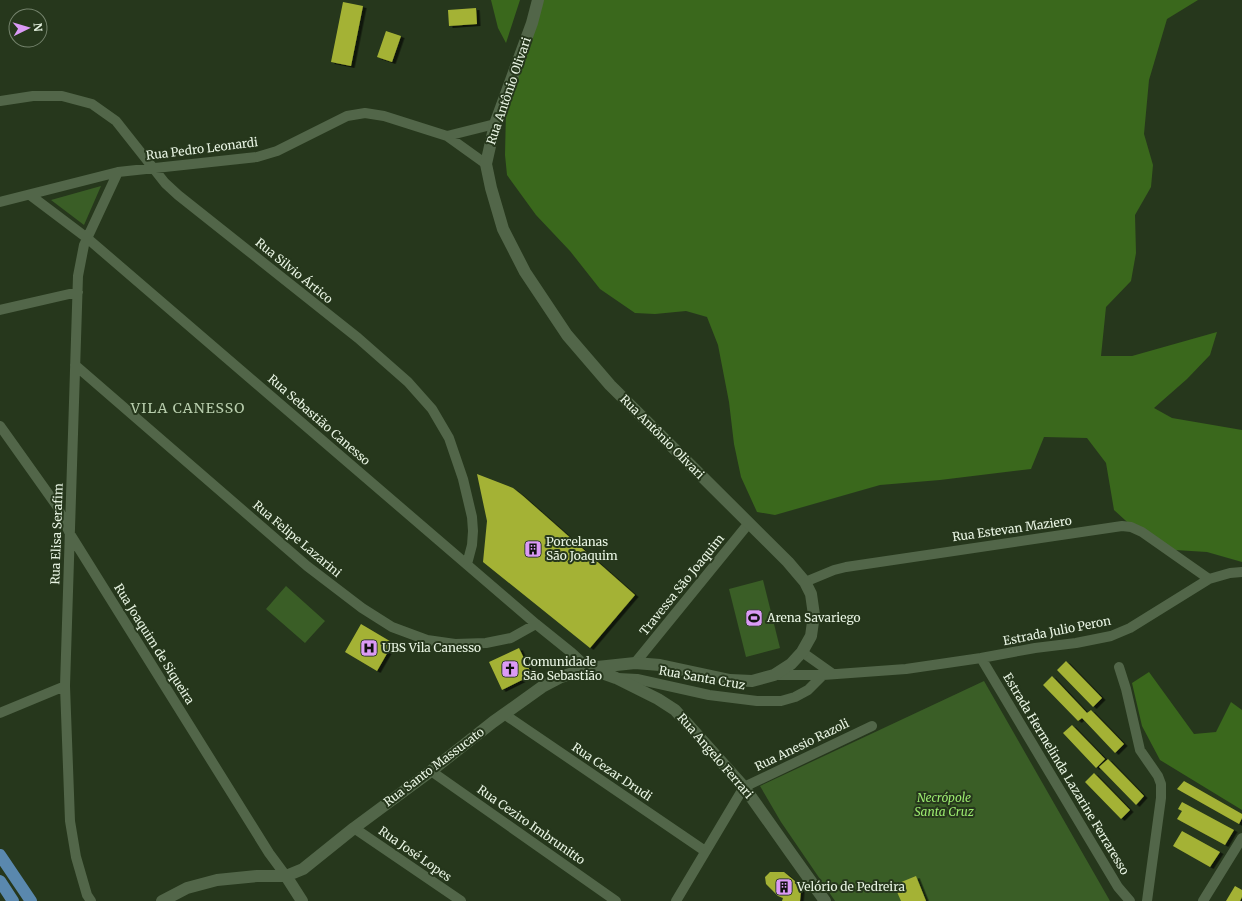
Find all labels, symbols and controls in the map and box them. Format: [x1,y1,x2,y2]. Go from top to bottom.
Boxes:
north arrow [8,8,48,48]
text: N [31,22,45,32]
street label: Rua Antônio Olivari [483,35,534,147]
street label: Rua Pedro Leonardi [145,134,259,163]
street label: Rua Silvio Ártico [253,235,336,306]
street label: Rua Sebastião Canesso [265,371,374,468]
street label: Rua Antônio Olivari [617,391,708,482]
district label: VILA CANESSO [130,399,245,417]
street label: Rua Elisa Serafim [47,483,66,585]
street label: Rua Felipe Lazarini [250,497,345,580]
street label: Rua Estevan Maziero [951,513,1073,544]
street label: Travessa São Joaquim [636,531,727,638]
place label: Porcelanas São Joaquim [546,534,618,563]
building icon: Porcelanas São Joaquim [523,539,543,559]
street label: Rua Joaquim de Siqueira [111,581,198,707]
sports icon: Arena Savariego [744,608,764,628]
place label: Arena Savariego [766,610,861,625]
street label: Estrada Julio Peron [1002,613,1112,648]
hospital icon: UBS Vila Canesso [359,638,379,658]
place label: UBS Vila Canesso [382,640,481,655]
place label: Comunidade São Sebastião [523,654,602,683]
church icon: Comunidade São Sebastião [500,659,520,679]
street label: Rua Santa Cruz [658,663,747,693]
street label: Estrada Hermelinda Lazarine Ferraresso [1000,670,1133,877]
street label: Rua Angelo Ferrari [674,710,756,801]
street label: Rua Anesio Razoli [752,715,851,774]
street label: Rua Santo Massucato [380,724,487,809]
street label: Rua Cezar Drudi [569,739,655,804]
street label: Rua Ceziro Imbrunitto [474,782,588,868]
park label: Necrópole Santa Cruz [914,790,975,819]
street label: Rua José Lopes [376,823,455,884]
building icon: Velório de Pedreira [774,877,794,897]
place label: Velório de Pedreira [796,879,905,894]

